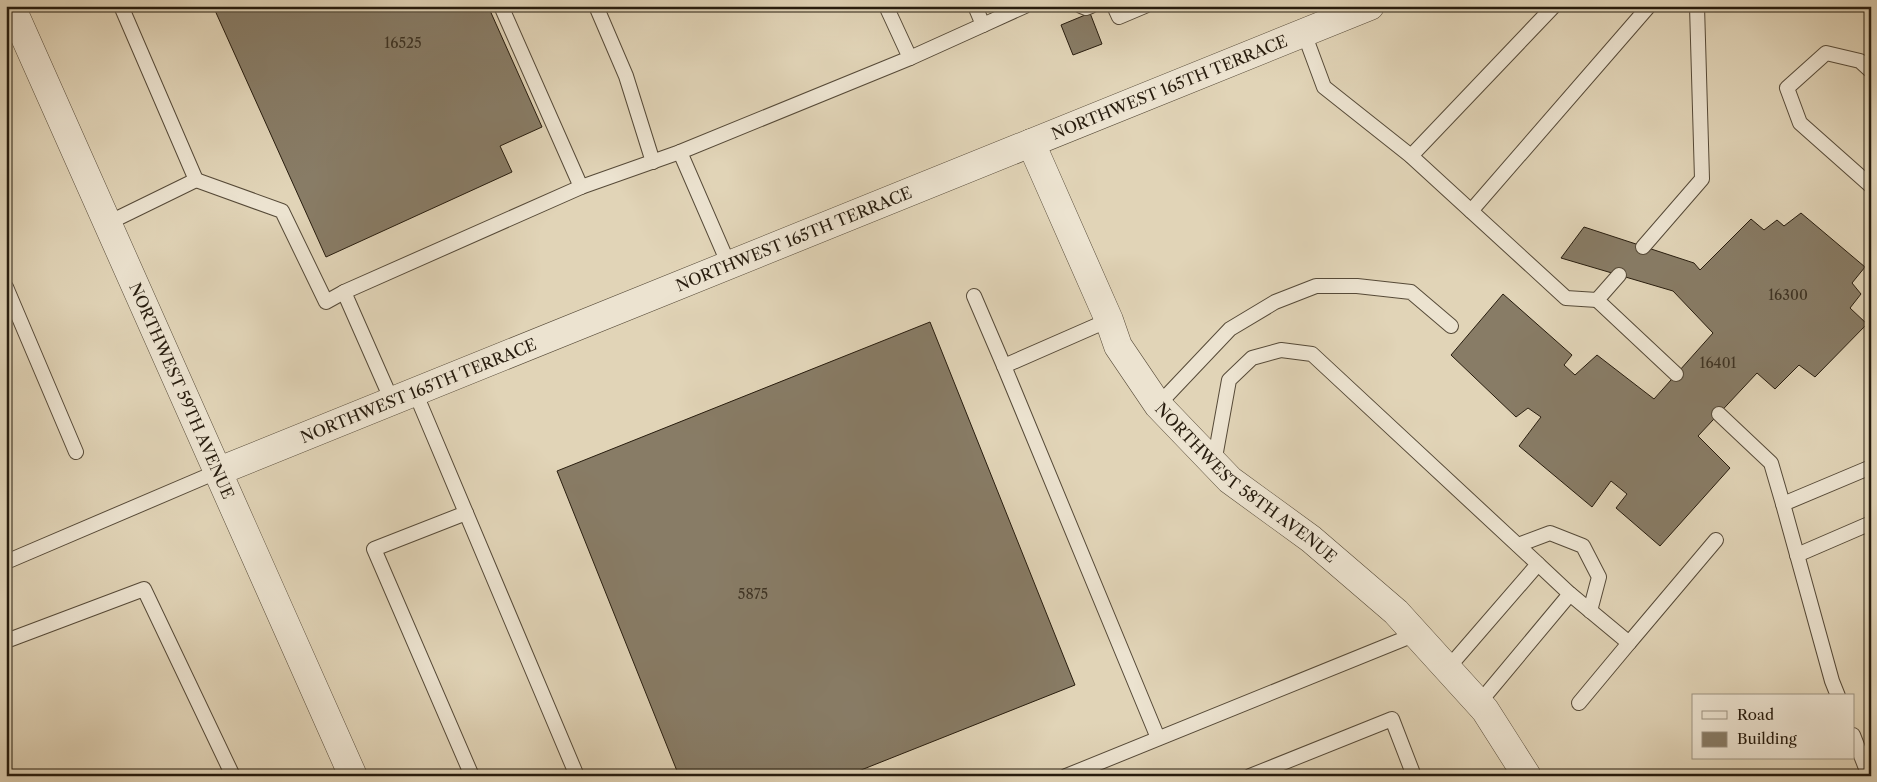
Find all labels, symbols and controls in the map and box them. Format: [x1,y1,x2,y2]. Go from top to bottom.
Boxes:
street label: NORTHWEST 165TH TERRACE [1048,30,1290,144]
house number: 16525 [384,34,422,52]
street label: NORTHWEST 165TH TERRACE [673,182,915,295]
street label: NORTHWEST 59TH AVENUE [125,280,239,502]
house number: 16300 [1768,286,1808,304]
street label: NORTHWEST 165TH TERRACE [297,334,539,447]
house number: 16401 [1700,354,1737,372]
street label: NORTHWEST 58TH AVENUE [1151,398,1341,567]
house number: 5875 [738,585,768,603]
legend [1692,694,1854,760]
text: Road [1737,705,1774,724]
text: Building [1737,729,1797,748]

